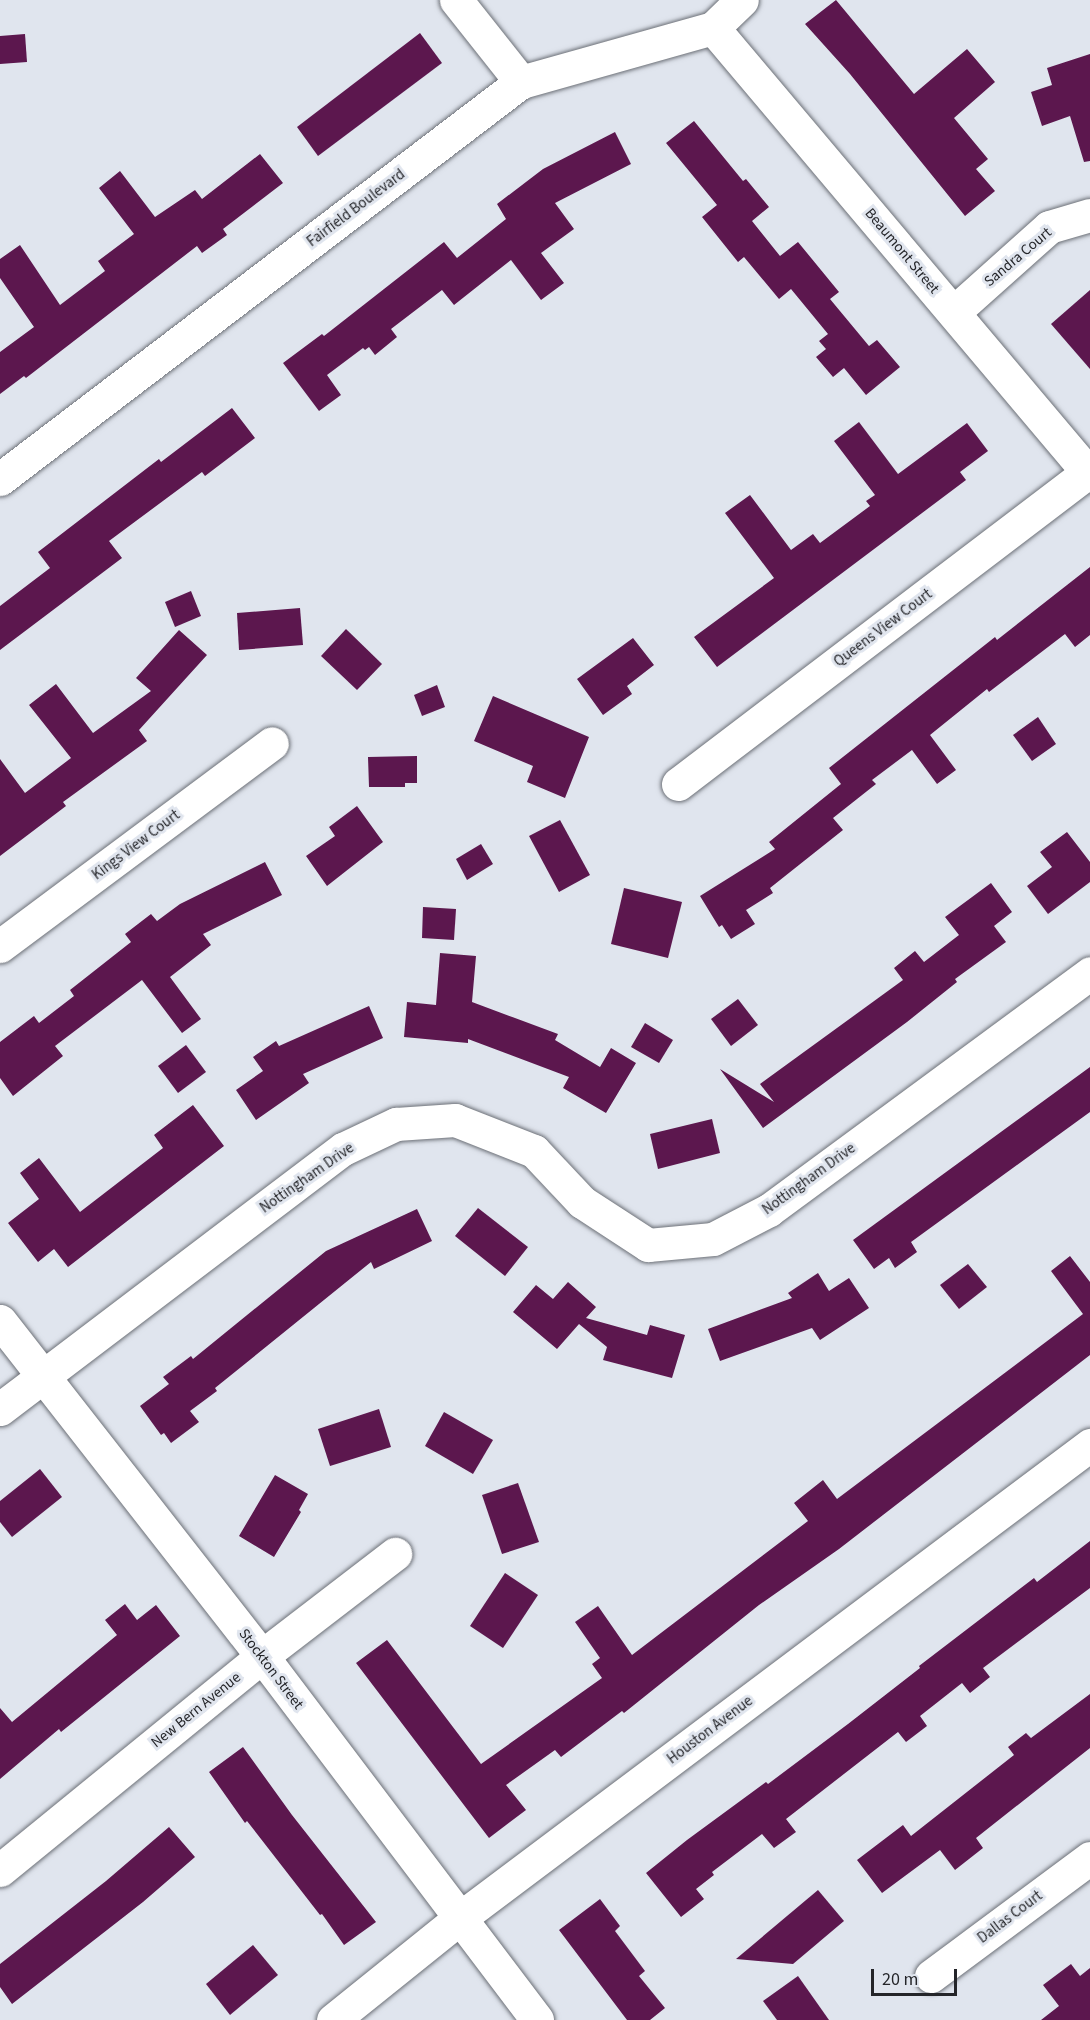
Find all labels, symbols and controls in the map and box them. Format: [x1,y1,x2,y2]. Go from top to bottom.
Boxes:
street label: Fairfield Boulevard [303,165,409,251]
street label: Beaumont Street [861,205,943,297]
street label: Sandra Court [981,224,1055,290]
street label: Queens View Court [830,585,936,671]
street label: Kings View Court [89,806,183,884]
street label: Nottingham Drive [257,1139,357,1217]
street label: Nottingham Drive [759,1139,859,1219]
street label: Stockton Street [235,1625,307,1713]
street label: New Bern Avenue [148,1668,244,1752]
street label: Houston Avenue [664,1692,756,1768]
street label: Dallas Court [974,1887,1046,1947]
scale bar [874,1957,960,1995]
text: 20 m [882,1967,918,1992]

